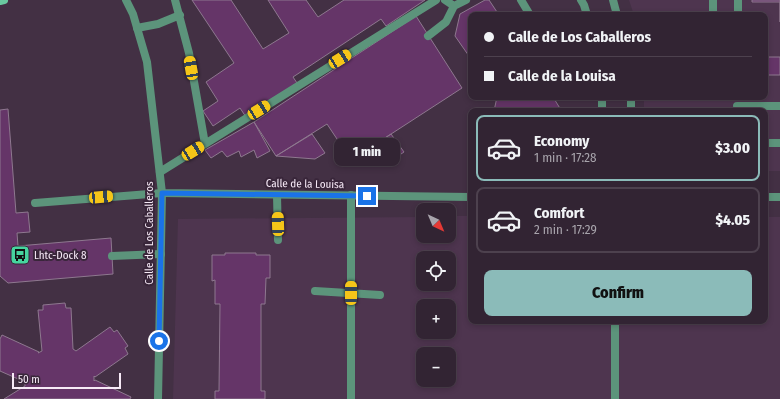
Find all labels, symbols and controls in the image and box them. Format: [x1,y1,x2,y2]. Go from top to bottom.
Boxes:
text: Calle de Los Caballeros [508,28,651,46]
car [327,48,353,70]
car [183,55,199,81]
text: Calle de la Louisa [508,67,616,85]
car [246,99,272,121]
icon: car [486,130,522,166]
text: Economy [534,132,589,150]
callout: 1 min [334,138,400,166]
text: $3.00 [715,139,750,157]
car [180,140,206,162]
text: 1 min [353,144,381,159]
text: 1 min · 17:28 [534,150,596,165]
street label: Calle de la Louisa [266,177,344,191]
street label: Calle de Los Caballeros [143,181,156,285]
route end [358,187,376,205]
car [89,190,113,204]
icon: car [486,202,522,238]
north arrow [416,203,456,243]
map controls [416,203,456,387]
text: Comfort [534,204,585,222]
text: $4.05 [715,211,750,229]
car [272,212,284,236]
text: 2 min · 17:29 [534,222,597,237]
bus stop icon: Lhtc-Dock 8 [9,244,31,266]
place label: Lhtc-Dock 8 [34,249,87,262]
button: locate [416,251,456,291]
button: Confirm [484,270,752,316]
car [345,281,357,305]
button: + [416,299,456,339]
route start [150,332,168,350]
button: − [416,347,456,387]
scale bar [12,371,121,390]
text: 50 m [18,373,40,386]

